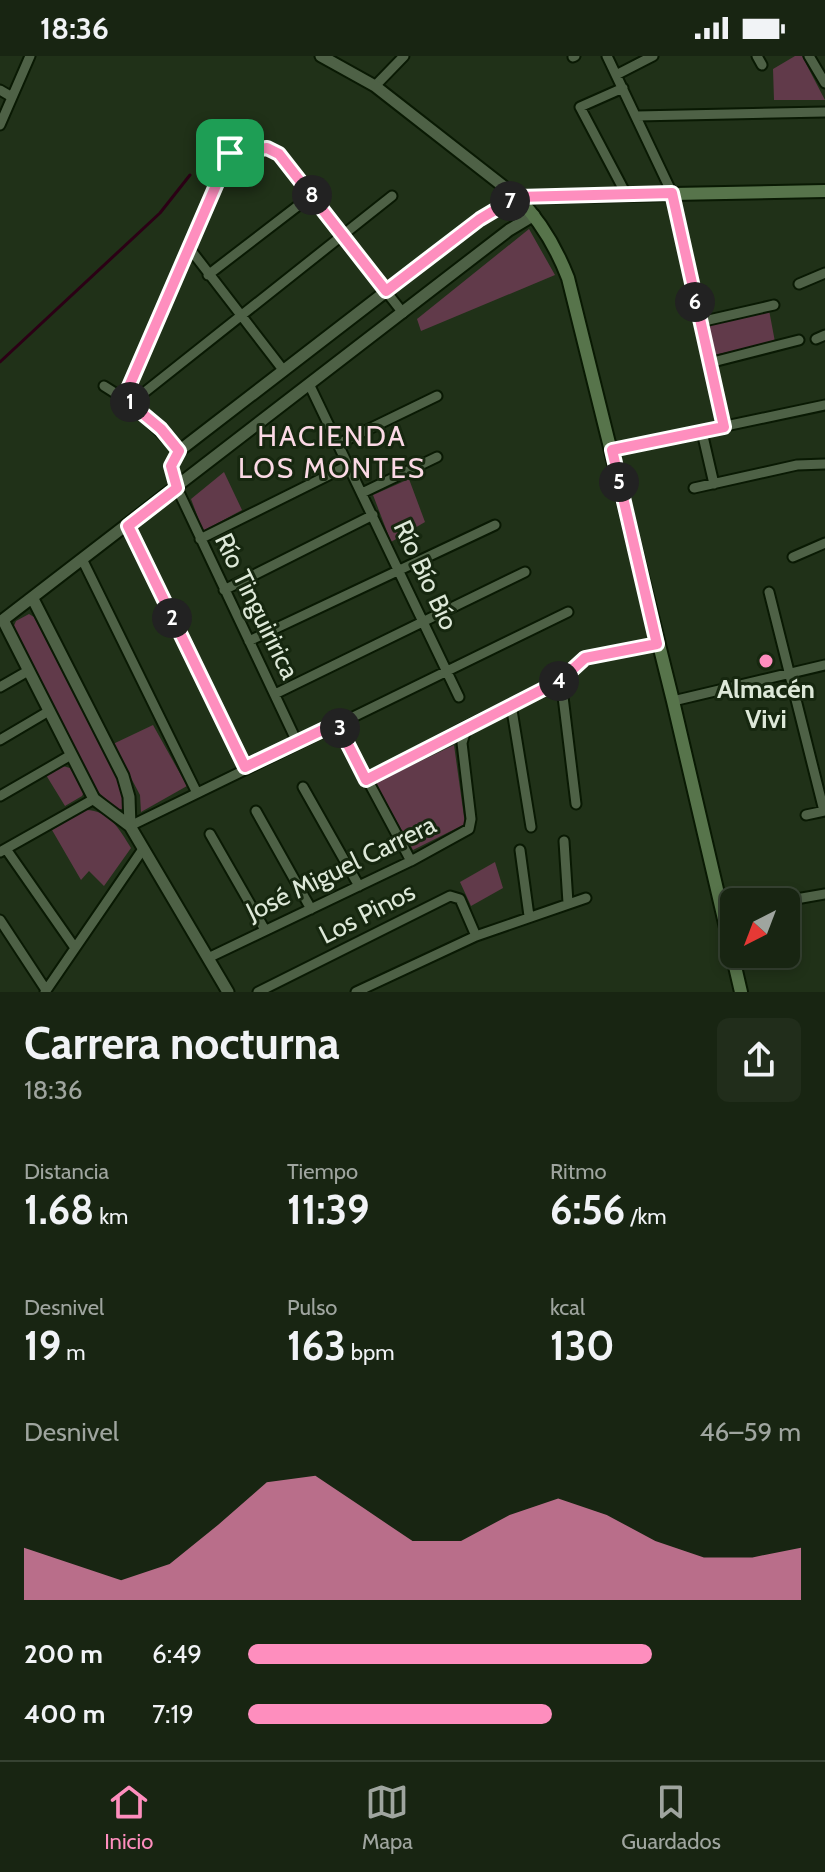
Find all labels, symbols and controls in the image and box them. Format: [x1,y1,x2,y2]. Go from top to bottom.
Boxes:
text: 18:36 [40,10,109,47]
pin [196,119,264,187]
icon: arrive [208,131,252,175]
pin: 8 [292,175,332,215]
text: 8 [305,181,319,208]
pin: 7 [490,181,530,221]
text: 7 [504,187,516,214]
pin: 6 [675,282,715,322]
text: 6 [689,288,701,315]
pin: 1 [110,382,150,422]
text: 1 [126,388,134,415]
district label: HACIENDA LOS MONTES [238,419,426,485]
pin: 5 [599,462,639,502]
text: 5 [613,468,625,495]
street label: Río Bío Bío [387,515,465,635]
street label: Río Tinguiririca [208,528,306,685]
pin: 2 [152,598,192,638]
text: 2 [166,604,178,631]
marker: Almacén Vivi [757,652,775,670]
pin: 4 [539,661,579,701]
text: 4 [552,667,566,694]
place label: Almacén Vivi [717,673,815,735]
pin: 3 [320,708,360,748]
text: 3 [334,714,346,741]
street label: José Miguel Carrera [240,808,442,928]
street label: Los Pinos [314,875,421,951]
north arrow [720,888,800,968]
map controls [720,888,800,968]
text: Carrera nocturna [24,1017,340,1070]
button: share [717,1018,801,1102]
text: 18:36 [24,1074,82,1106]
text: Distancia [24,1158,109,1185]
text: Tiempo [287,1158,358,1185]
text: Ritmo [550,1158,607,1185]
text: 1.68 [24,1185,94,1234]
text: 11:39 [287,1185,369,1234]
text: 6:56 [550,1185,625,1234]
text: km [94,1203,128,1230]
text: /km [625,1203,667,1230]
text: Desnivel [24,1294,104,1321]
text: Pulso [287,1294,337,1321]
text: kcal [550,1294,585,1321]
text: 19 [24,1321,61,1370]
text: 163 [287,1321,346,1370]
text: 130 [550,1321,615,1370]
text: m [61,1339,86,1366]
text: bpm [346,1339,395,1366]
text: Desnivel [24,1416,119,1448]
text: 46–59 m [700,1416,801,1448]
text: 200 m [24,1638,103,1670]
text: 6:49 [152,1638,202,1670]
text: 400 m [24,1698,105,1730]
text: 7:19 [152,1698,194,1730]
tab: Inicio [104,1780,153,1855]
tab: Mapa [362,1780,413,1855]
tab: Guardados [621,1780,721,1855]

